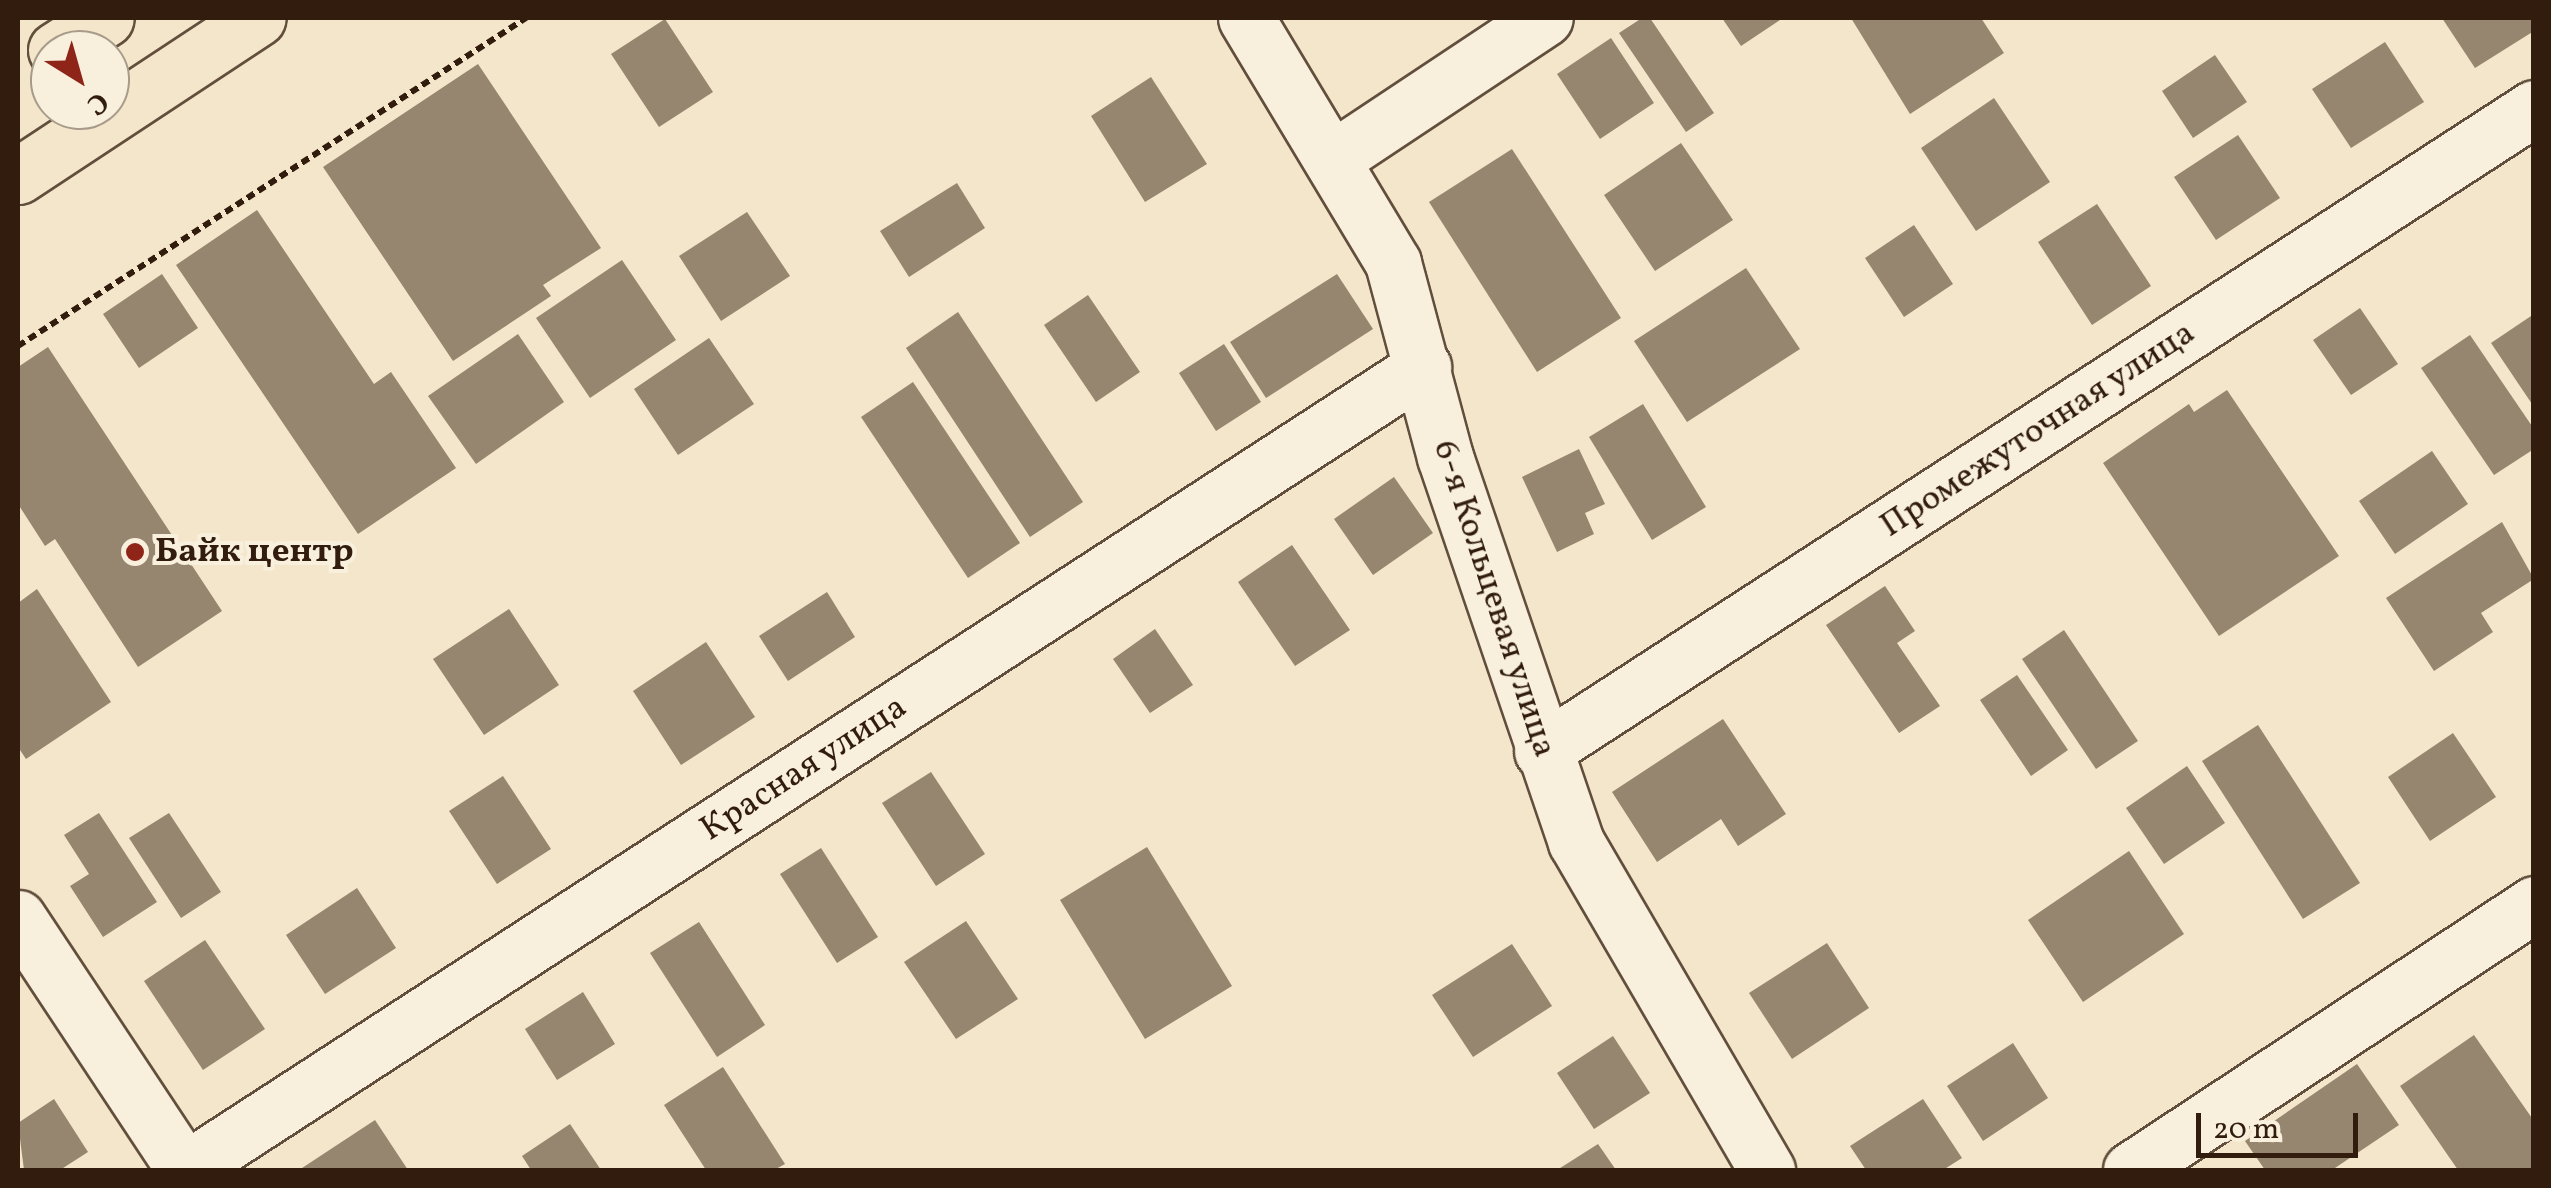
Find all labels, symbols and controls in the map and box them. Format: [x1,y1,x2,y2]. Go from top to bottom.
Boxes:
north arrow [30,30,130,130]
text: С [78,82,116,124]
street label: Промежуточная улица [1872,312,2204,548]
street label: 6-я Кольцевая улица [1423,435,1565,763]
place label: Байк центр [155,531,354,573]
marker: Байк центр [124,541,146,563]
street label: Красная улица [693,686,915,852]
scale bar [2201,1093,2364,1155]
text: 20 m [2213,1109,2279,1151]

